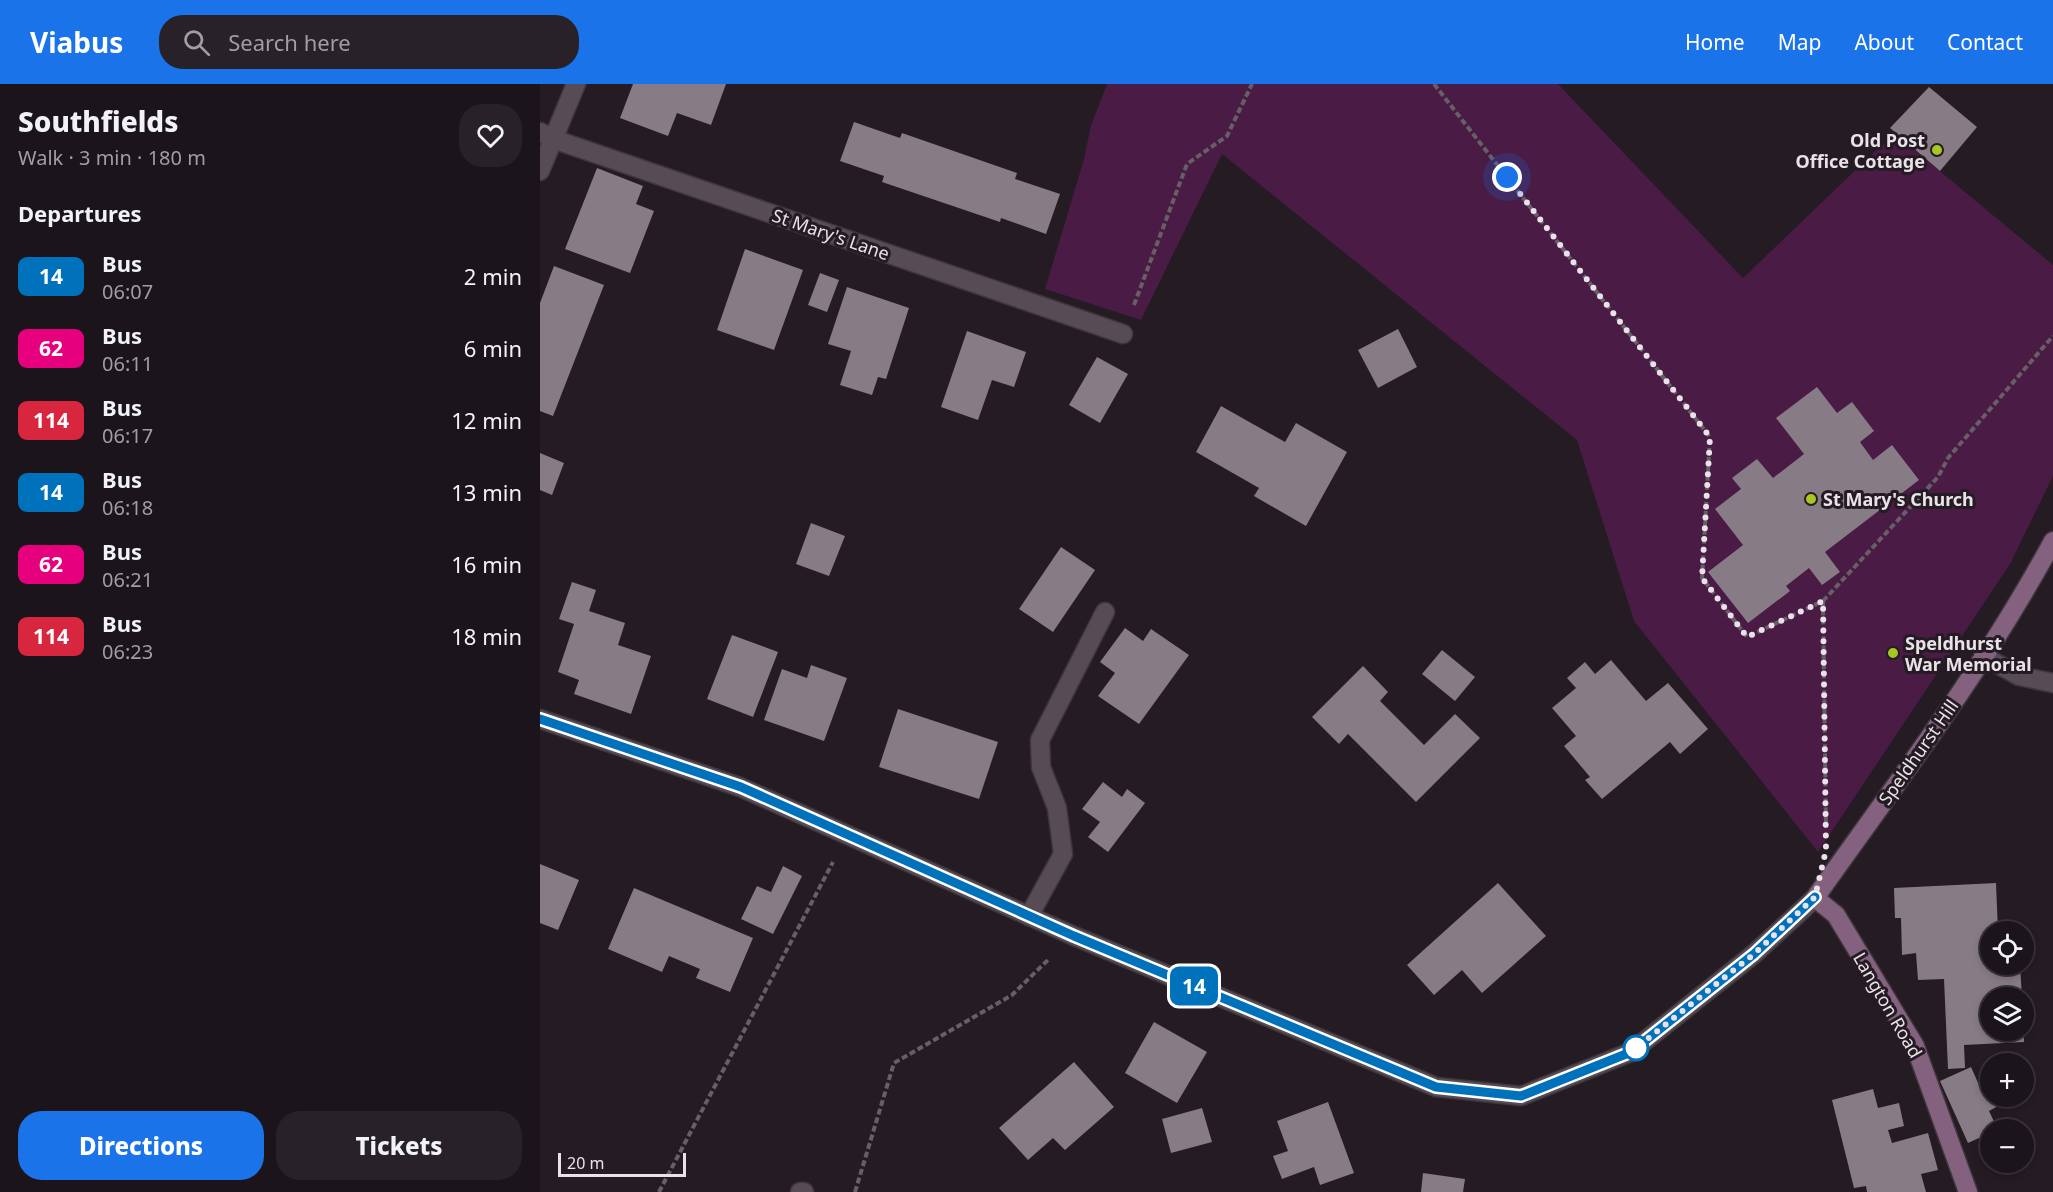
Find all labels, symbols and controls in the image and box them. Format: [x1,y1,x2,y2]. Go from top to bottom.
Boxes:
search box [159,15,579,69]
text: Viabus [30,23,123,61]
icon: search [180,26,213,59]
text: Search here [228,27,351,57]
text: Home [1685,28,1745,56]
text: Map [1778,28,1821,56]
text: About [1854,28,1914,56]
text: Contact [1947,28,2023,56]
text: Southfields [18,102,178,140]
button: heart [459,104,522,167]
place label: Old Post Office Cottage [1795,128,1925,173]
marker: Old Post Office Cottage [1930,143,1944,157]
text: Walk · 3 min · 180 m [18,144,206,171]
your location [1492,162,1522,192]
text: Departures [18,198,142,228]
street label: St Mary's Lane [769,203,893,265]
text: Bus [102,248,142,278]
text: 2 min [464,261,522,291]
text: 14 [39,262,63,290]
text: 06:07 [102,278,153,305]
text: Bus [102,320,142,350]
text: 6 min [464,333,522,363]
text: 62 [39,334,63,362]
text: 06:11 [102,350,153,377]
text: Bus [102,392,142,422]
text: 12 min [451,405,522,435]
text: 114 [33,406,69,434]
text: 06:17 [102,422,153,449]
text: Bus [102,464,142,494]
text: 13 min [451,477,522,507]
text: 14 [39,478,63,506]
place label: St Mary's Church [1823,487,1974,511]
marker: St Mary's Church [1804,492,1818,506]
text: 06:18 [102,494,153,521]
text: Bus [102,536,142,566]
text: 16 min [451,549,522,579]
text: 62 [39,550,63,578]
text: 06:21 [102,566,153,593]
text: Bus [102,608,142,638]
text: 18 min [451,621,522,651]
text: 114 [33,622,69,650]
place label: Speldhurst War Memorial [1905,631,2032,676]
text: 06:23 [102,638,153,665]
marker: Speldhurst War Memorial [1886,646,1900,660]
street label: Speldhurst Hill [1873,695,1963,809]
map controls [1980,921,2034,1173]
button: locate [1980,921,2034,975]
street label: Langton Road [1848,948,1928,1062]
line badge: 14 [1167,966,1221,1006]
text: 14 [1182,972,1206,1000]
button: layers [1980,987,2034,1041]
unlabelled marker [1623,1035,1649,1061]
button: + [1980,1053,2034,1107]
button: Directions [18,1111,264,1180]
button: Tickets [276,1111,522,1180]
button: − [1980,1119,2034,1173]
scale bar [558,1150,686,1178]
text: 20 m [567,1152,604,1174]

